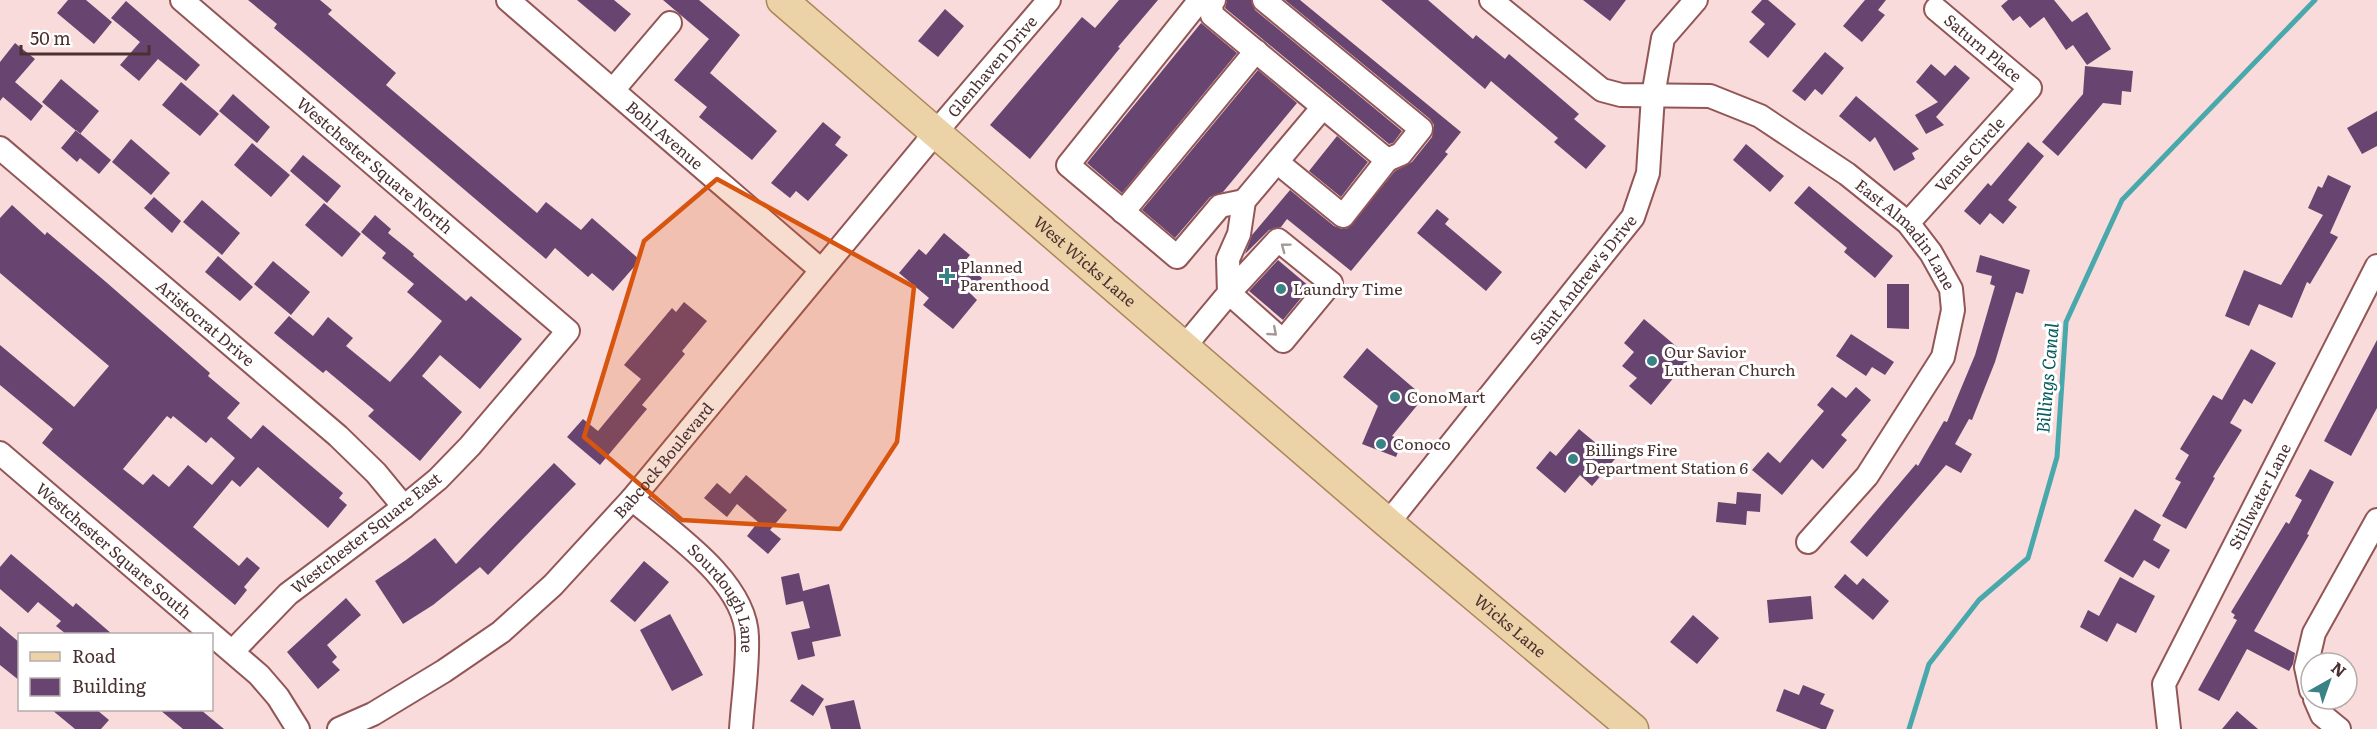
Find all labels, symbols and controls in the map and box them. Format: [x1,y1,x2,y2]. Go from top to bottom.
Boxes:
street label: Saturn Place [1940,7,2028,87]
street label: Glenhaven Drive [941,9,1042,122]
scale bar [21,18,148,56]
text: 50 m [30,24,71,51]
street label: Westchester Square North [292,91,459,239]
street label: Bohl Avenue [622,94,709,175]
street label: Venus Circle [1928,111,2010,197]
street label: East Almadin Lane [1851,172,1962,294]
street label: West Wicks Lane [1029,209,1142,312]
street label: Saint Andrew's Drive [1523,209,1642,349]
one-way arrow [1281,243,1292,254]
place label: Planned Parenthood [960,254,1049,296]
marker: Planned Parenthood [938,267,956,285]
street label: Aristocrat Drive [152,273,261,371]
place label: Laundry Time [1293,276,1402,300]
marker: Laundry Time [1274,282,1288,296]
water label: Billings Canal [2028,321,2065,434]
one-way arrow [1266,325,1277,336]
place label: Our Savior Lutheran Church [1664,339,1796,381]
marker: Our Savior Lutheran Church [1645,354,1659,368]
place label: ConoMart [1407,384,1486,408]
marker: ConoMart [1388,390,1402,404]
street label: Babcock Boulevard [607,396,719,523]
place label: Conoco [1393,431,1451,455]
marker: Conoco [1374,437,1388,451]
place label: Billings Fire Department Station 6 [1585,437,1748,479]
street label: Stillwater Lane [2222,439,2296,553]
marker: Billings Fire Department Station 6 [1566,452,1580,466]
street label: Westchester Square East [285,465,446,599]
street label: Westchester Square South [31,476,198,624]
street label: Sourdough Lane [683,537,760,653]
street label: Wicks Lane [1469,587,1552,662]
legend [18,633,213,711]
text: Road [72,642,116,669]
north arrow [2299,651,2359,711]
text: N [2326,655,2352,682]
text: Building [72,672,147,699]

